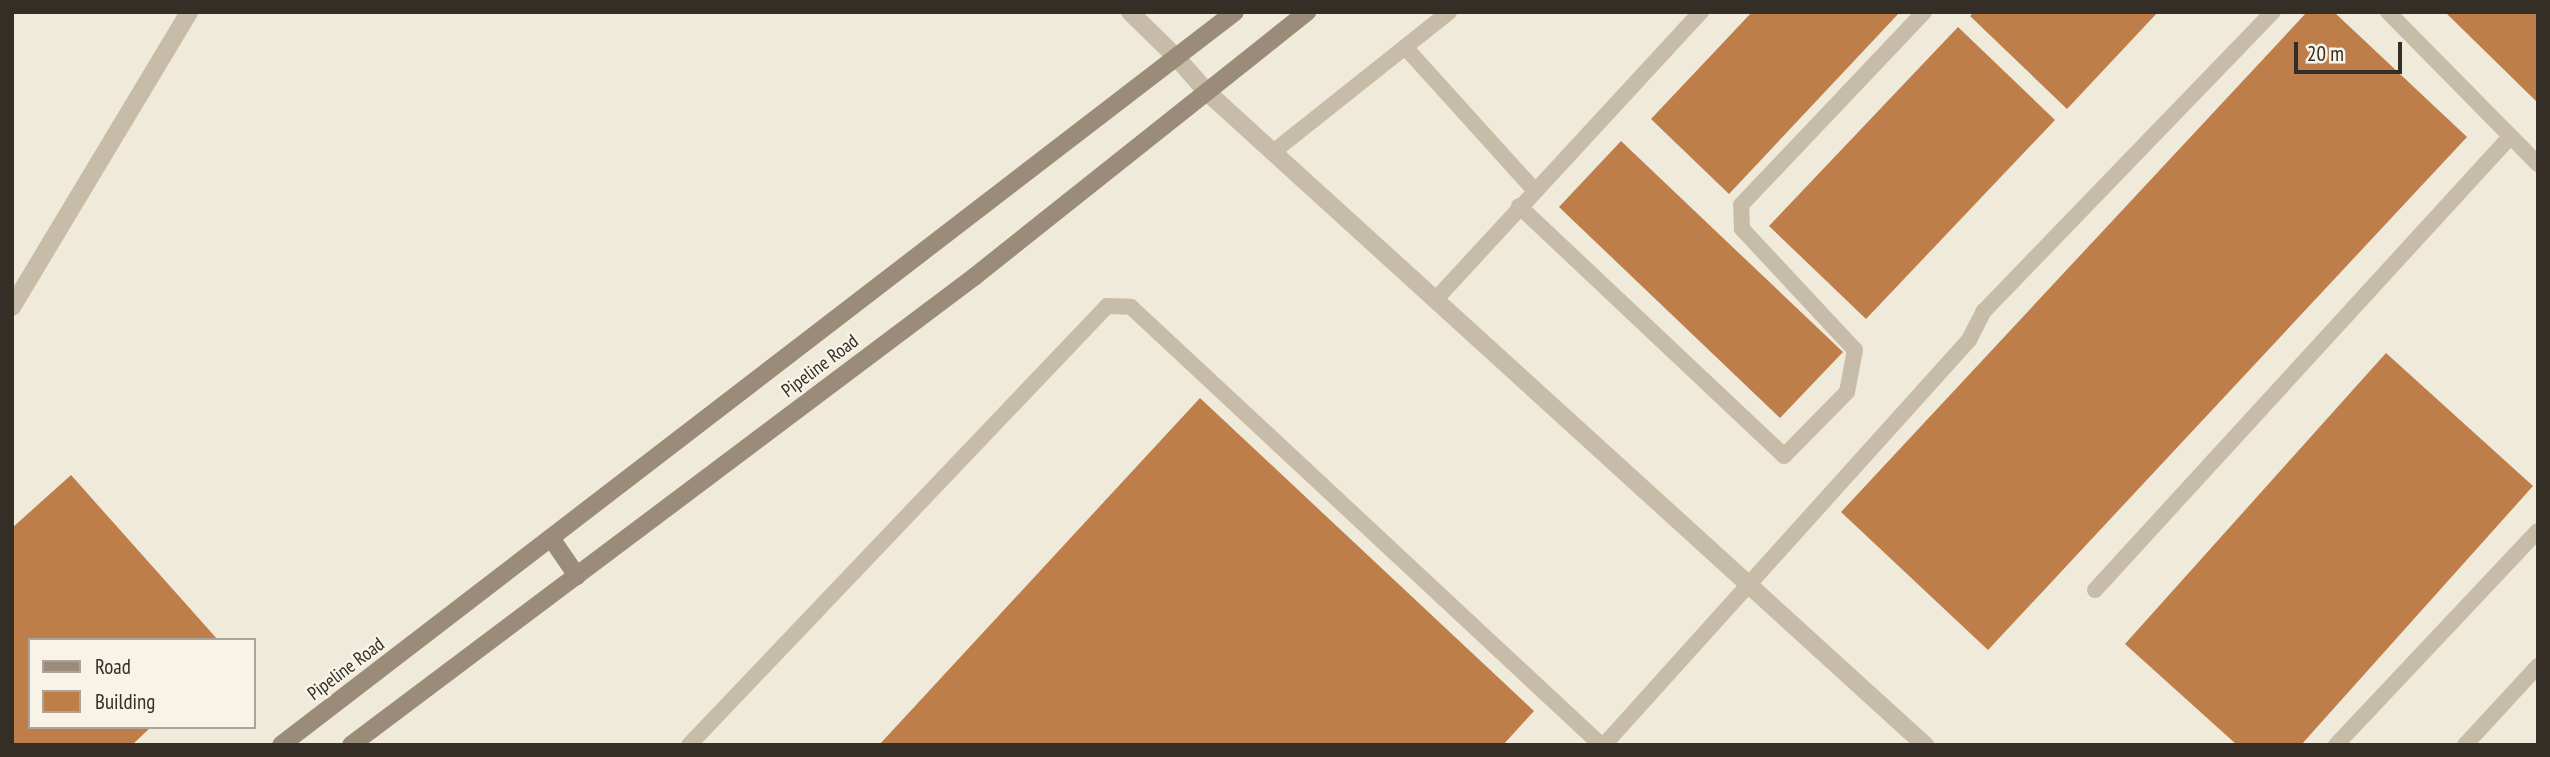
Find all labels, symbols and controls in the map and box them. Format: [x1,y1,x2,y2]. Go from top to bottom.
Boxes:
scale bar [2298,28,2406,72]
text: 20 m [2307,40,2344,67]
street label: Pipeline Road [777,330,863,402]
street label: Pipeline Road [303,633,389,705]
legend [28,638,256,729]
text: Road [95,653,131,680]
text: Building [95,688,155,715]

